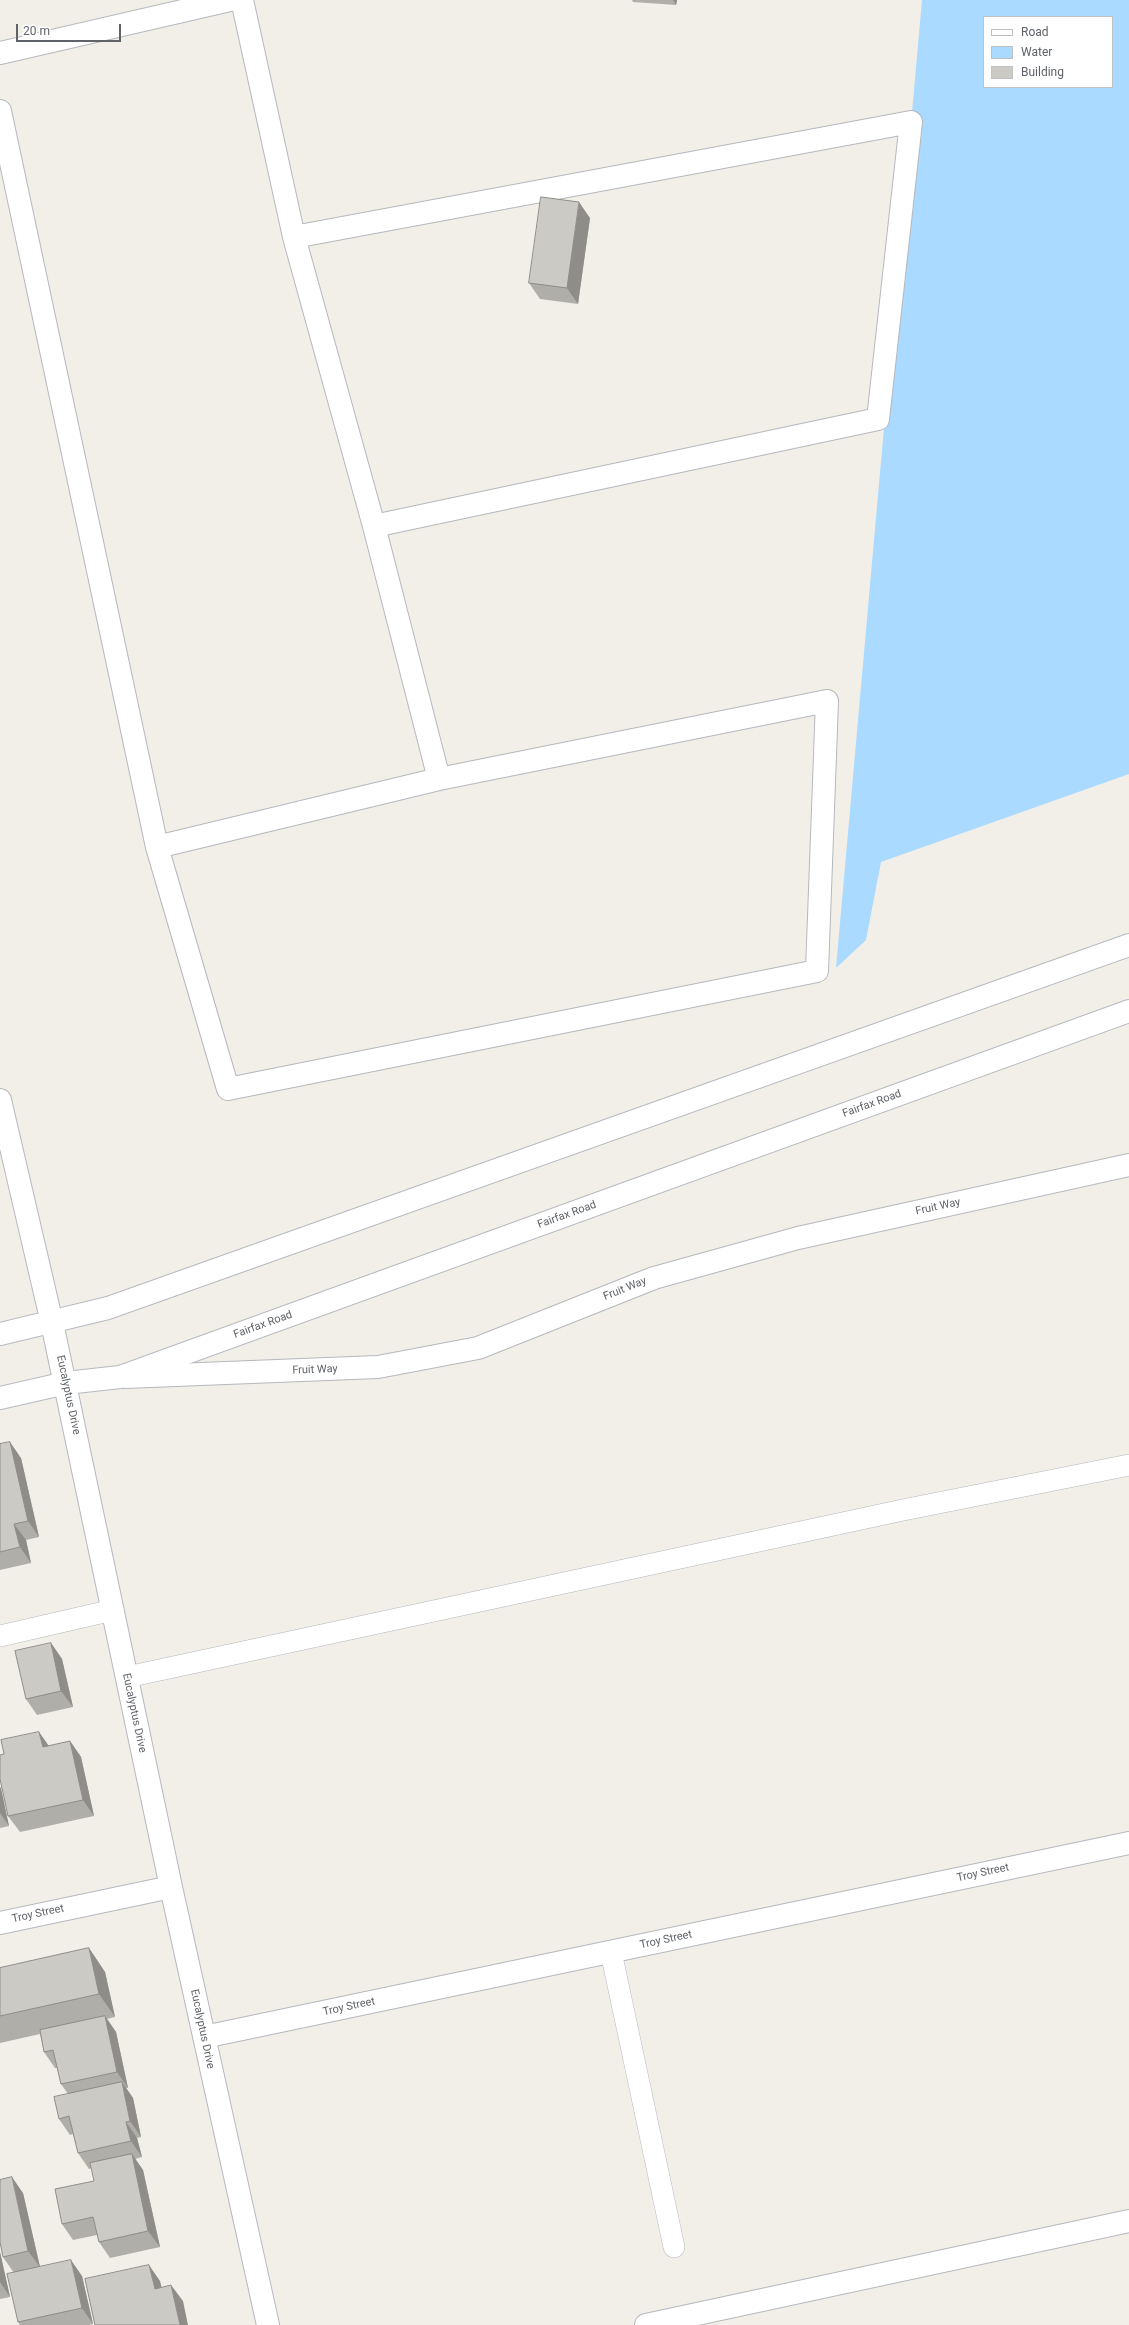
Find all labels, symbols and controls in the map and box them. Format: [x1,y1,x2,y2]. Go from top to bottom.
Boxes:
scale bar [18,16,123,42]
legend [983,16,1113,88]
text: 20 m [23,24,50,38]
text: Road [1021,25,1049,39]
text: Water [1021,45,1052,59]
text: Building [1021,65,1064,79]
street label: Fairfax Road [841,1087,903,1121]
street label: Fruit Way [914,1196,962,1218]
street label: Fairfax Road [536,1198,598,1232]
street label: Fruit Way [601,1274,649,1304]
street label: Fairfax Road [232,1308,294,1342]
street label: Eucalyptus Drive [53,1354,83,1436]
street label: Fruit Way [292,1363,338,1377]
street label: Eucalyptus Drive [119,1672,149,1754]
street label: Troy Street [956,1861,1010,1885]
street label: Troy Street [11,1902,65,1926]
street label: Troy Street [639,1928,693,1952]
street label: Eucalyptus Drive [187,1988,217,2070]
street label: Troy Street [322,1995,376,2019]

